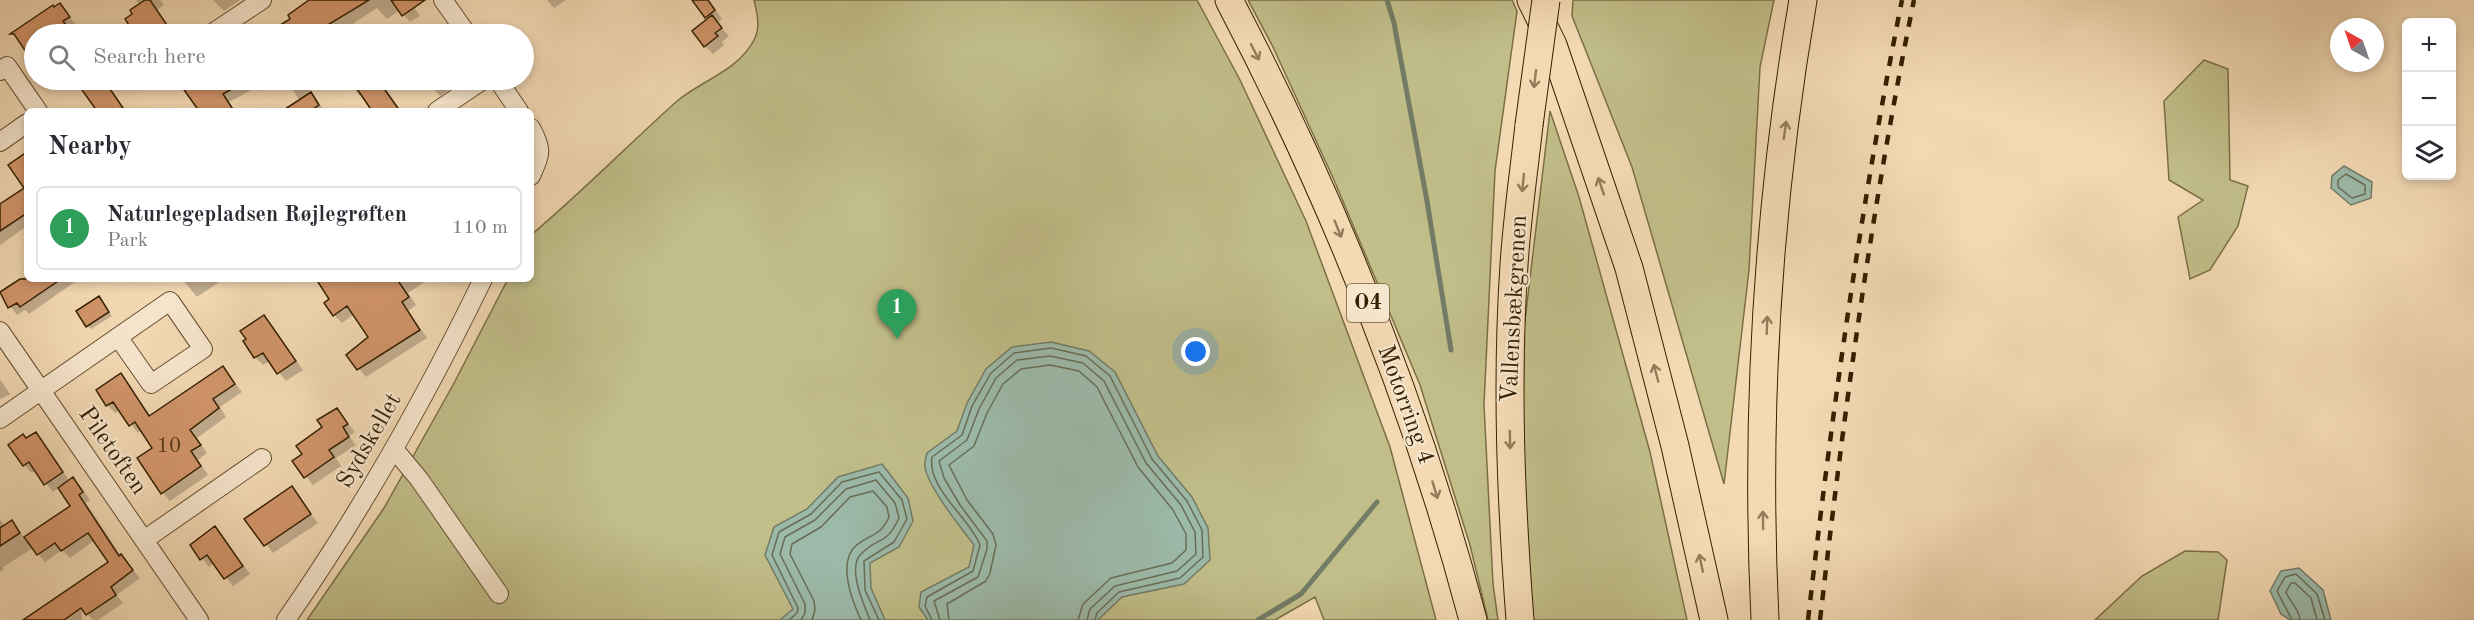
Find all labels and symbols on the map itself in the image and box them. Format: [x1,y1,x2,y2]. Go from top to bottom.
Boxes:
north arrow [2330,18,2384,72]
one-way arrow [1250,43,1262,61]
one-way arrow [1529,68,1540,88]
one-way arrow [1780,121,1791,141]
one-way arrow [1517,173,1528,192]
one-way arrow [1595,177,1606,196]
street label: Vallensbækgrenen [1498,214,1532,404]
one-way arrow [1333,219,1344,237]
road number: O4 [1347,284,1389,322]
pin: 1 [878,290,916,339]
one-way arrow [1762,315,1773,335]
your location [1181,337,1210,366]
street label: Motorring 4 [1372,342,1438,468]
one-way arrow [1650,364,1662,383]
street label: Sydskellet [333,389,407,493]
street label: Piletoften [73,403,151,499]
one-way arrow [1505,430,1516,450]
house number: 10 [157,436,181,457]
one-way arrow [1430,480,1441,499]
one-way arrow [1757,510,1769,530]
one-way arrow [1695,554,1706,573]

